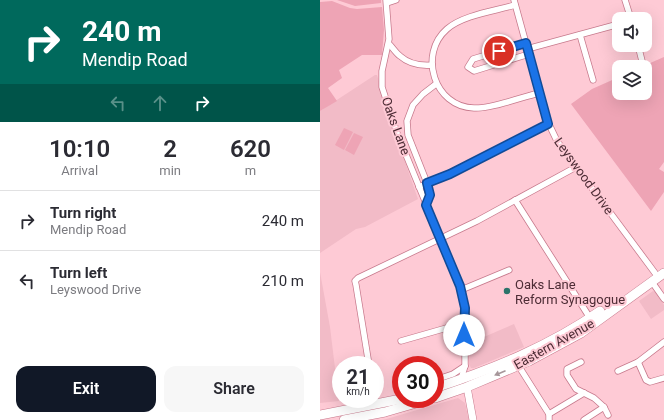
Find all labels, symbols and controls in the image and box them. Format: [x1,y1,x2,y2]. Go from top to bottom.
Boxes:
map controls [612,12,652,100]
button: sound [612,12,652,52]
text: 240 m [82,15,161,48]
icon: right [16,16,68,68]
pin [482,34,516,68]
icon: arrive [488,40,510,62]
text: Mendip Road [82,49,188,70]
button: layers [612,60,652,100]
icon: left [107,92,129,114]
icon: ahead [149,92,171,114]
icon: right [191,92,213,114]
street label: Oaks Lane [379,95,413,157]
text: 10:10 [49,135,110,163]
text: 2 [163,135,177,163]
text: 620 [230,135,271,163]
street label: Leyswood Drive [551,135,617,217]
text: Arrival [61,163,98,178]
text: min [159,163,181,178]
text: m [245,163,256,178]
text: Turn right [50,204,116,222]
icon: right [16,210,38,232]
text: 240 m [262,212,304,230]
text: Mendip Road [50,222,126,237]
text: Turn left [50,264,107,282]
icon: left [16,270,38,292]
text: 210 m [262,272,304,290]
place label: Oaks Lane Reform Synagogue [515,277,625,307]
text: Leyswood Drive [50,282,141,297]
marker: Oaks Lane Reform Synagogue [502,286,512,296]
position arrow [443,314,485,356]
street label: Eastern Avenue [511,316,597,372]
speed limit sign: 30 [392,356,444,408]
text: 21 [347,365,369,389]
button: Exit [16,366,156,412]
button: Share [164,366,304,412]
one-way arrow [494,370,505,376]
text: km/h [346,386,370,397]

